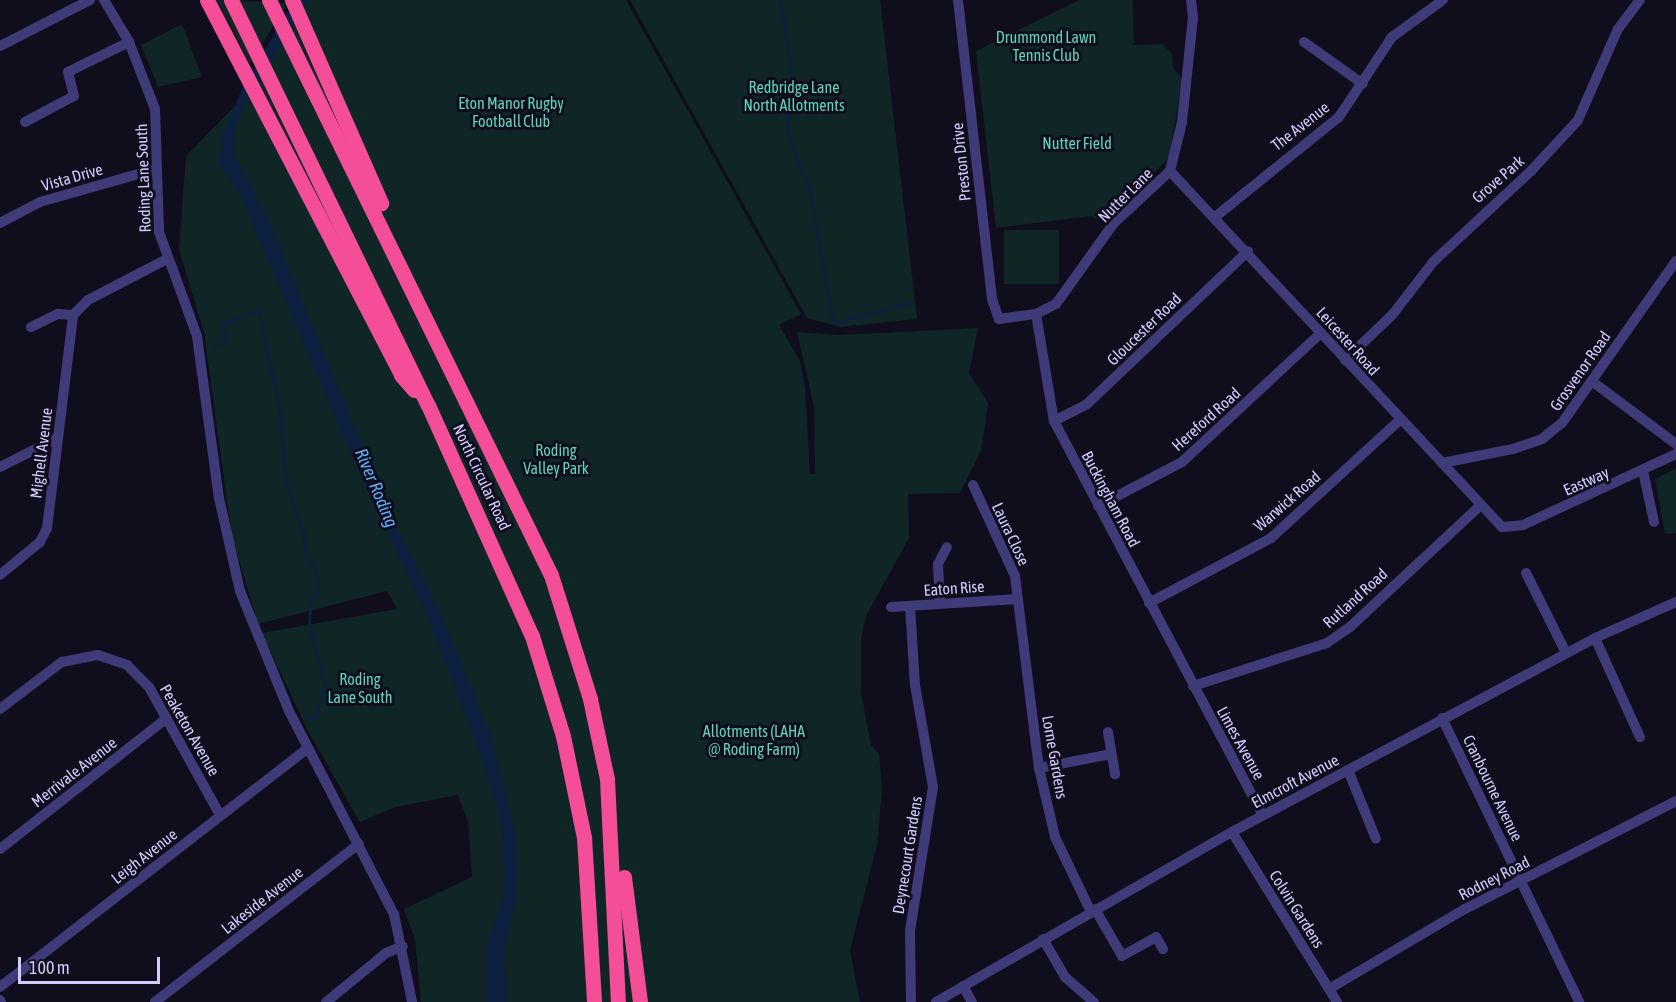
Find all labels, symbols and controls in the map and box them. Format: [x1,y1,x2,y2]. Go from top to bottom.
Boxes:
park label: Drummond Lawn Tennis Club [996,27,1096,65]
park label: Redbridge Lane North Allotments [743,77,845,115]
park label: Eton Manor Rugby Football Club [458,93,564,131]
street label: The Avenue [1267,97,1333,155]
street label: Preston Drive [947,122,975,202]
street label: Roding Lane South [132,123,154,233]
park label: Nutter Field [1042,133,1112,153]
street label: Grove Park [1468,151,1528,207]
street label: Vista Drive [39,159,105,195]
street label: Nutter Lane [1094,164,1156,226]
street label: Gloucester Road [1103,289,1185,369]
street label: Leicester Road [1312,303,1384,379]
street label: Grosvenor Road [1546,327,1614,415]
street label: Hereford Road [1168,383,1244,455]
street label: Mighell Avenue [26,407,56,499]
street label: North Circular Road [449,421,515,533]
park label: Roding Valley Park [523,440,589,478]
water label: River Roding [350,445,402,531]
street label: Buckingham Road [1078,448,1144,550]
street label: Eastway [1560,462,1612,500]
street label: Warwick Road [1250,467,1324,535]
street label: Laura Close [988,500,1034,568]
street label: Rutland Road [1319,564,1391,632]
street label: Eaton Rise [923,576,985,600]
park label: Roding Lane South [327,669,393,707]
street label: Peaketon Avenue [156,681,224,779]
street label: Limes Avenue [1213,703,1269,783]
street label: Lorne Gardens [1038,714,1072,800]
park label: Allotments (LAHA @ Roding Farm) [703,721,805,759]
street label: Cranbourne Avenue [1459,732,1527,844]
street label: Merrivale Avenue [28,733,120,811]
street label: Elmcroft Avenue [1248,750,1342,812]
street label: Deynecourt Gardens [888,795,926,915]
street label: Leigh Avenue [107,824,181,888]
street label: Rodney Road [1455,852,1533,904]
street label: Lakeside Avenue [217,862,307,938]
street label: Colvin Gardens [1266,867,1328,951]
scale bar [21,945,164,983]
text: 100 m [29,957,70,978]

